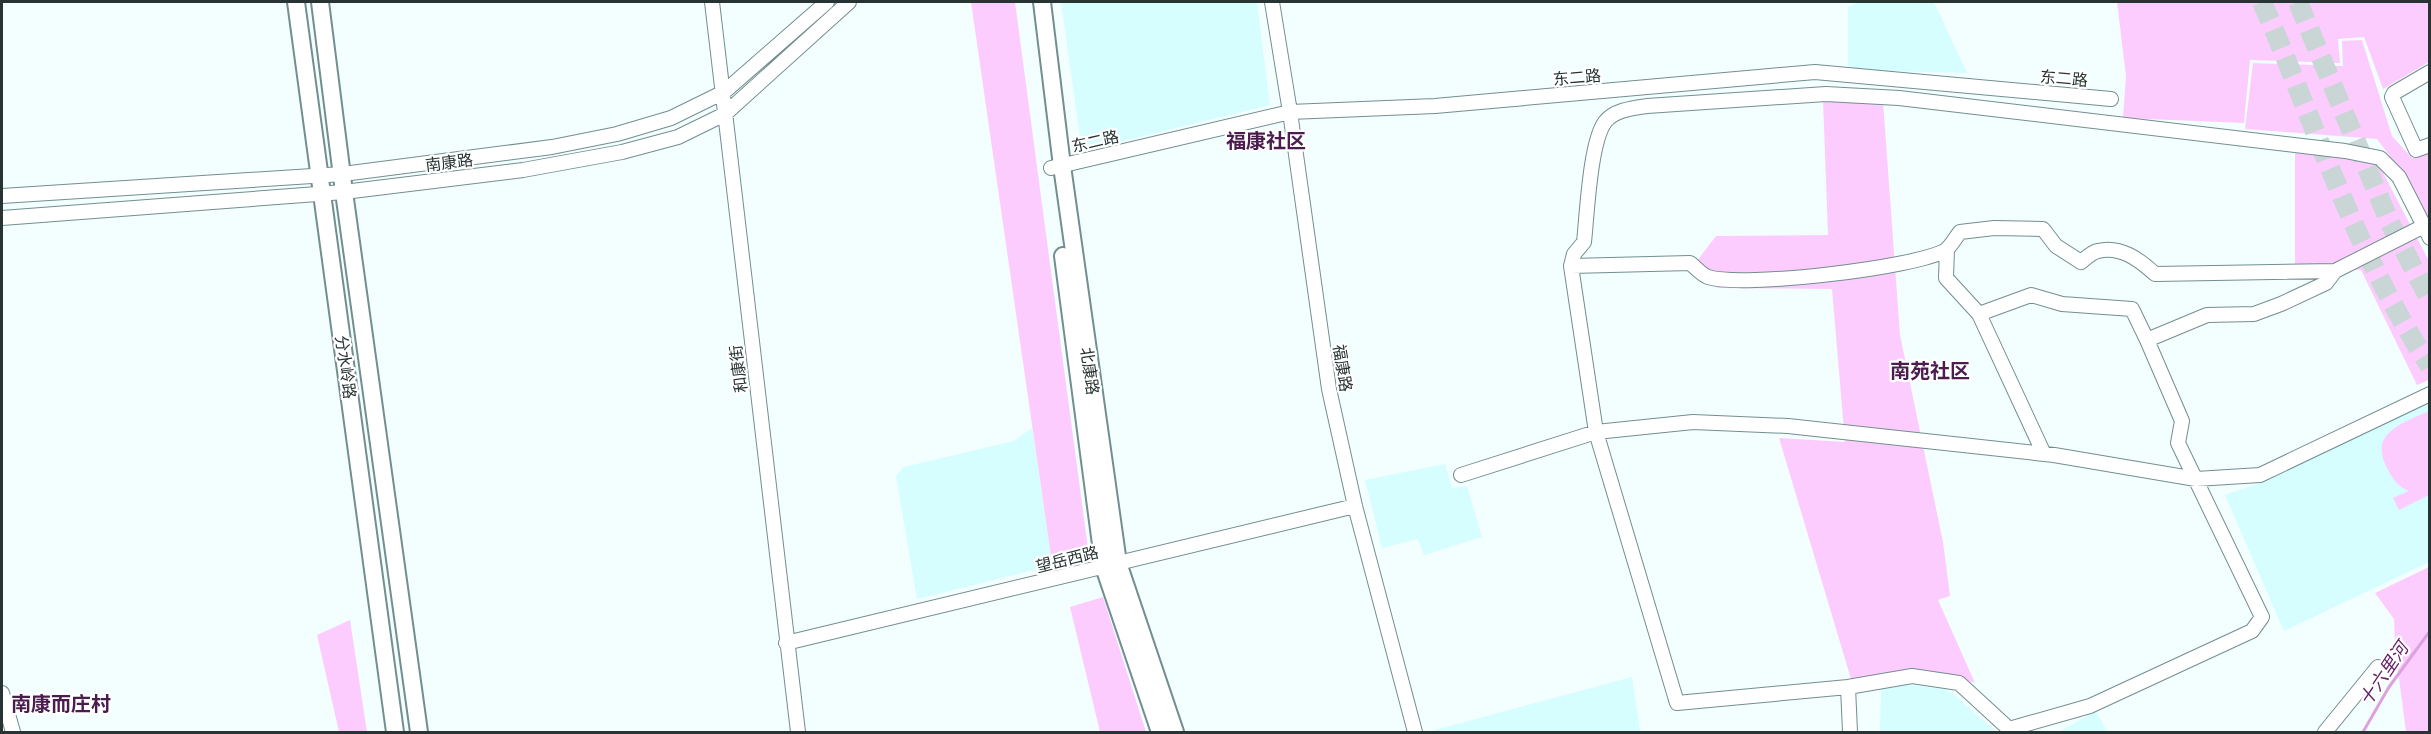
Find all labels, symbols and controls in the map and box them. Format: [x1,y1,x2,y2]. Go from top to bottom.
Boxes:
street label: 东二路 [1552,62,1602,90]
street label: 东二路 [2039,63,2089,91]
street label: 东二路 [1069,123,1121,157]
district label: 福康社区 [1226,125,1306,154]
street label: 南康路 [424,146,474,176]
street label: 分水岭路 [331,333,363,400]
street label: 福康路 [1328,342,1360,393]
street label: 和康街 [722,344,752,394]
street label: 北康路 [1076,345,1106,396]
district label: 南苑社区 [1890,355,1970,384]
street label: 望岳西路 [1033,539,1101,577]
water label: 十六里河 [2351,633,2415,710]
district label: 南康而庄村 [11,688,111,717]

